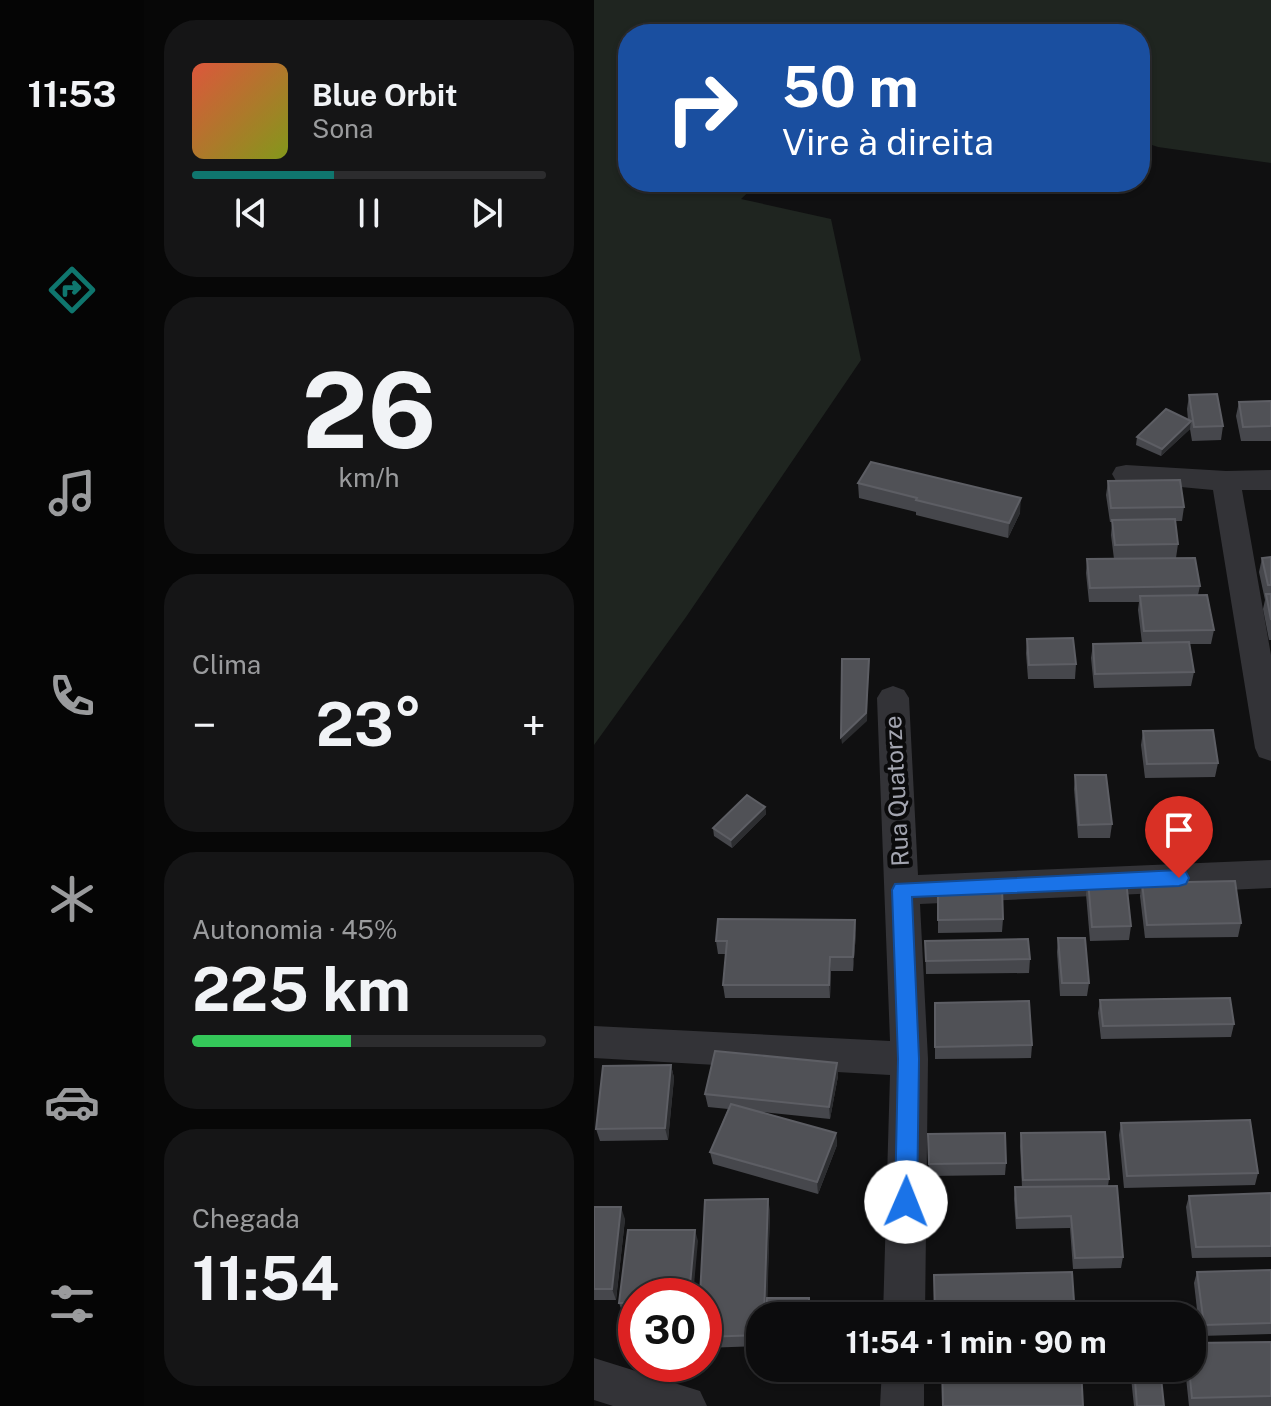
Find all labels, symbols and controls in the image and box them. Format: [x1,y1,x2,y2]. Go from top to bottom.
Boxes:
text: 50 m [782,54,919,120]
icon: right [650,56,754,160]
text: 11:53 [28,73,116,115]
text: Blue Orbit [312,77,458,113]
text: Sona [312,113,373,144]
text: Vire à direita [782,121,994,163]
icon: previous [229,191,273,235]
icon: pause [347,191,391,235]
icon: next [465,191,509,235]
icon: directions [44,262,100,318]
text: 26 [302,349,436,471]
text: km/h [338,462,400,493]
icon: music [44,465,100,521]
text: Clima [192,649,261,680]
icon: phone [44,668,100,724]
text: 23° [316,689,422,760]
text: − [192,699,216,751]
text: + [522,699,546,751]
street label: Rua Quatorze [878,715,914,867]
pin [1145,796,1213,878]
icon: arrive [1157,808,1201,852]
icon: climate [44,871,100,927]
text: Autonomia · 45% [192,914,398,945]
text: 225 km [192,954,411,1025]
icon: car [44,1074,100,1130]
position arrow [864,1160,948,1244]
text: Chegada [192,1203,300,1234]
text: 11:54 [192,1243,339,1314]
icon: filters [44,1276,100,1332]
speed limit sign: 30 [618,1278,722,1382]
text: 11:54 · 1 min · 90 m [845,1324,1107,1360]

